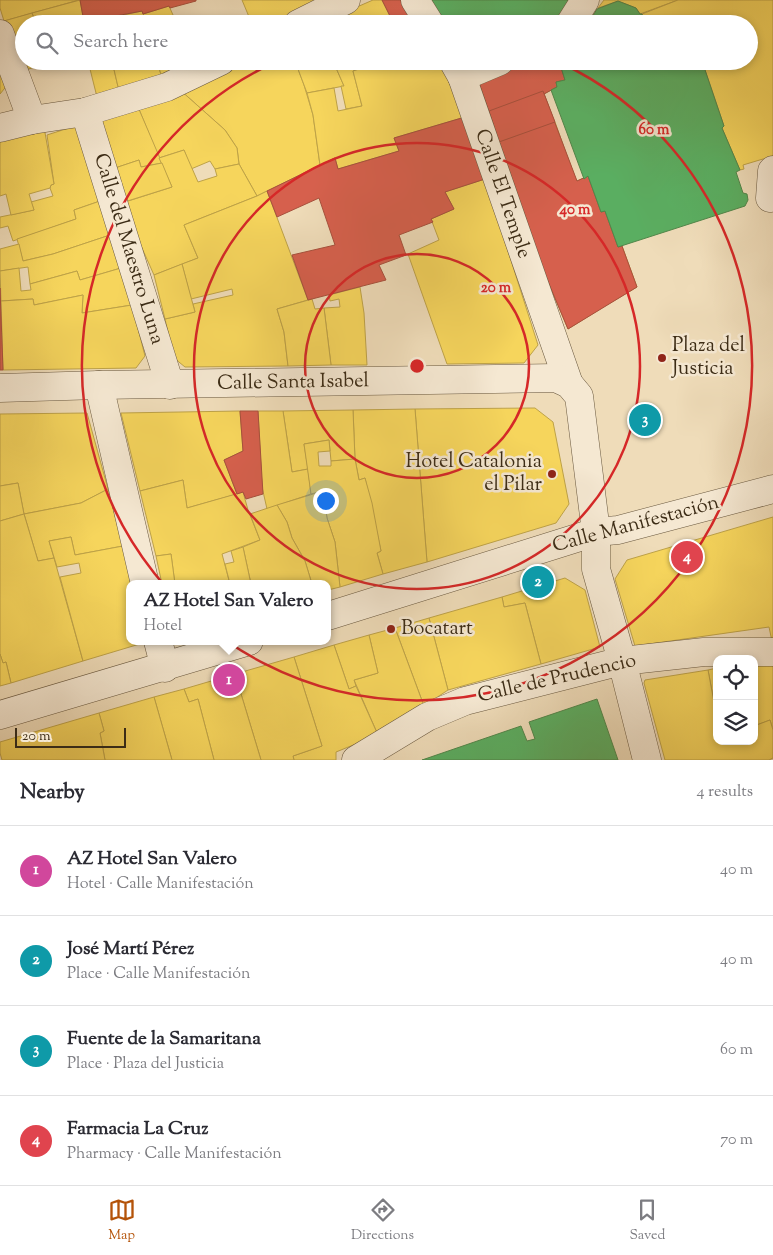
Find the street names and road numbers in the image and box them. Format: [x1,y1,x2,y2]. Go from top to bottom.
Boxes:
street label: Calle El Temple [466,125,538,263]
street label: Calle del Maestro Luna [85,150,171,348]
street label: Calle Santa Isabel [217,367,370,399]
street label: Calle Manifestación [549,489,723,561]
street label: Calle de Prudencio [475,647,639,711]

